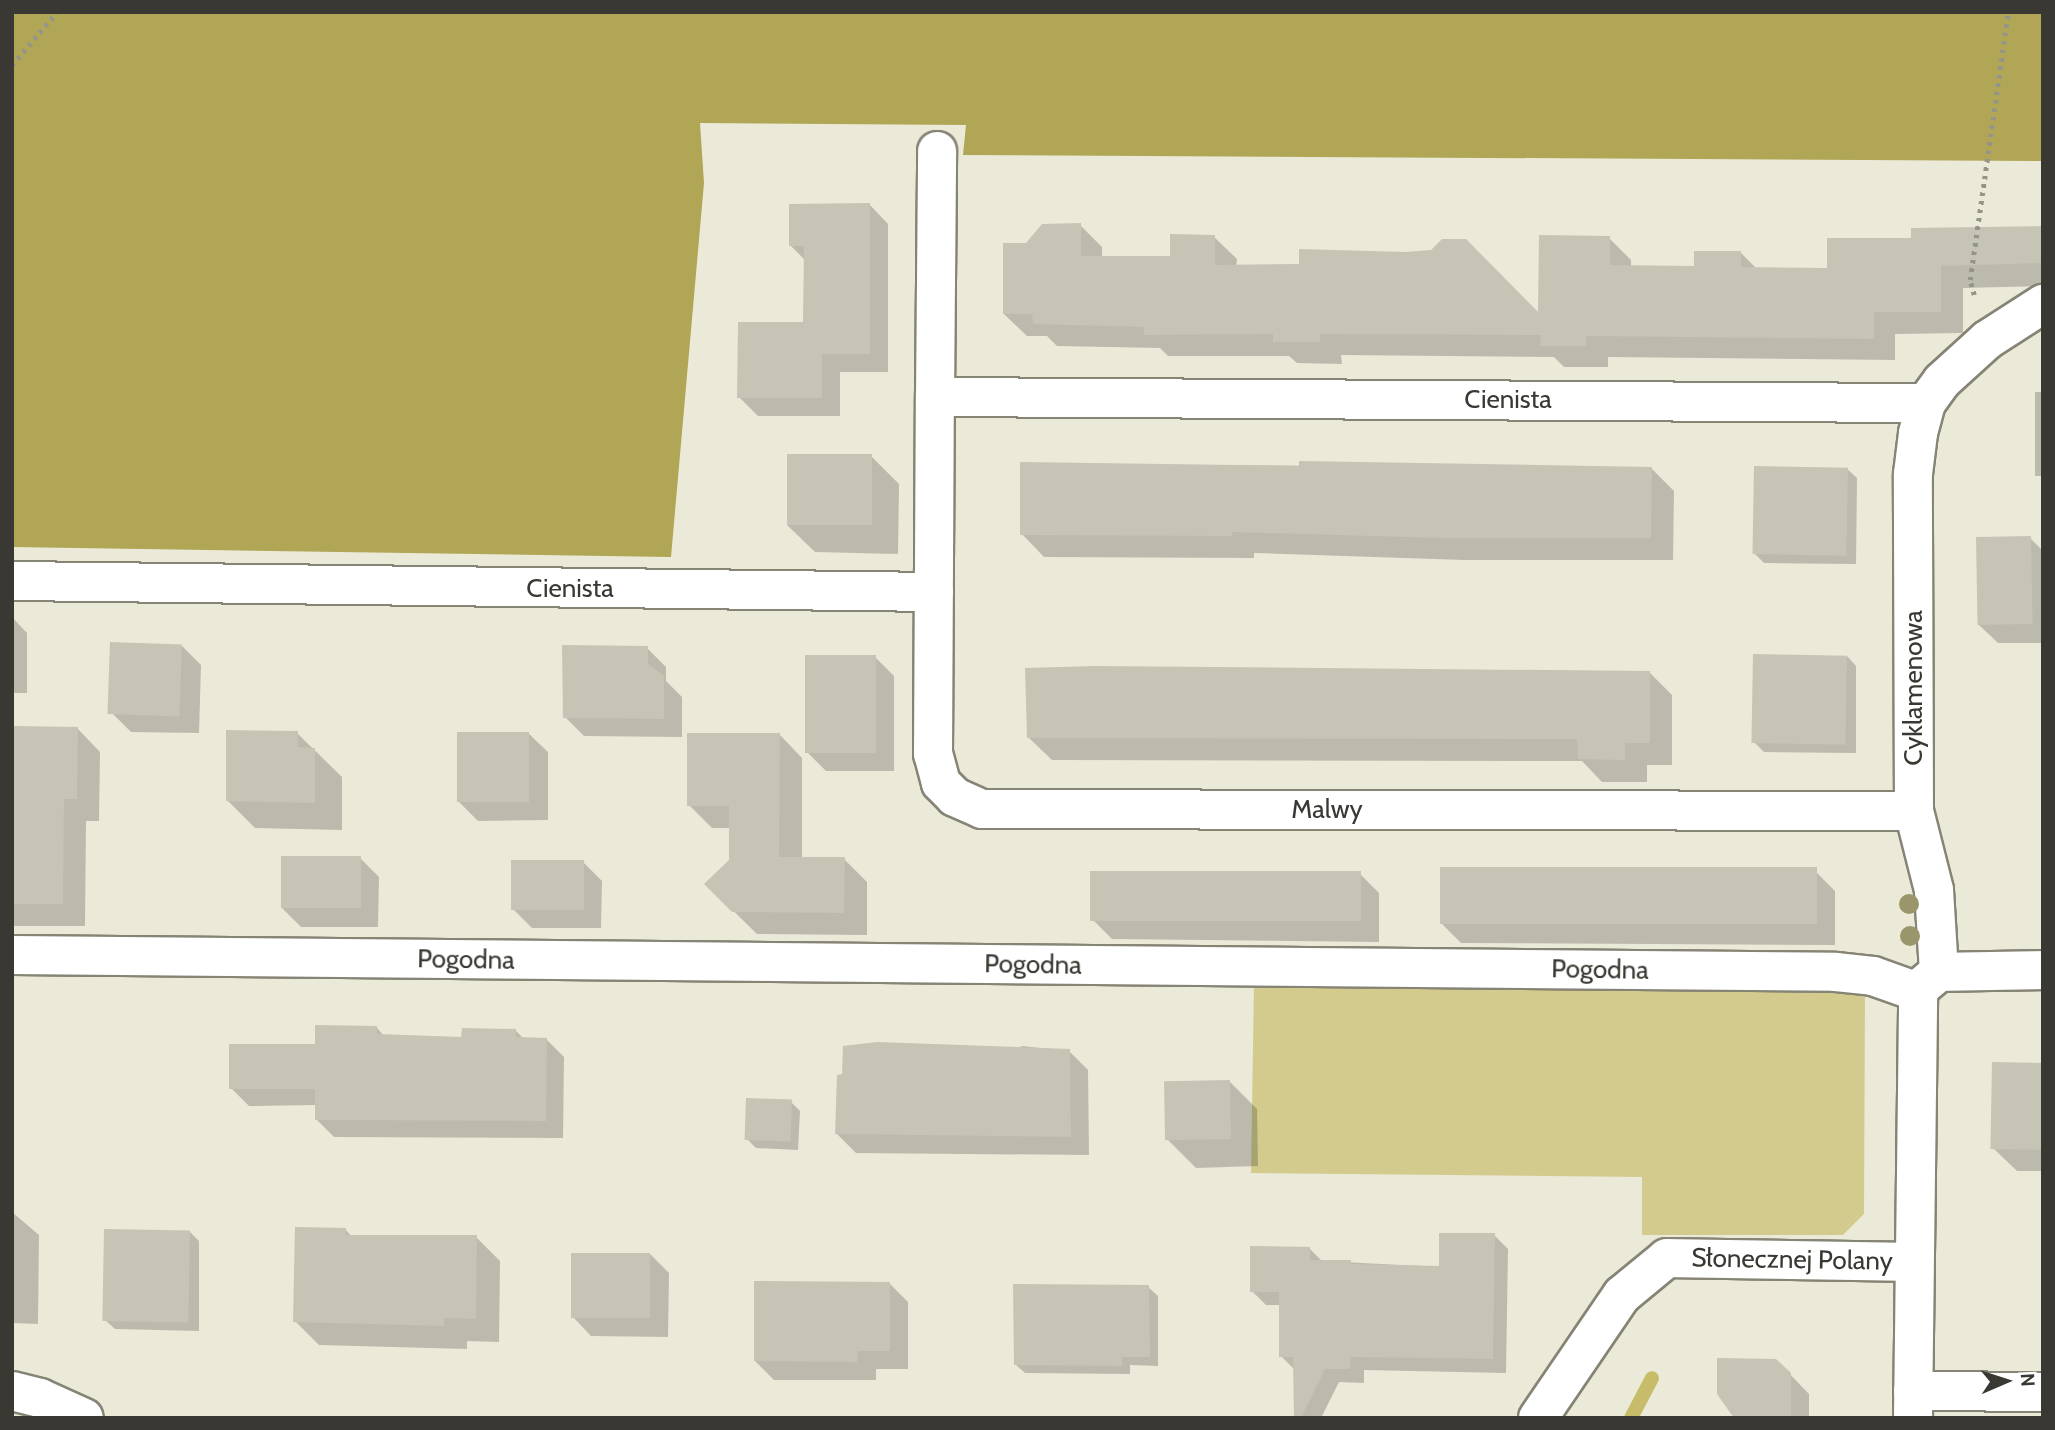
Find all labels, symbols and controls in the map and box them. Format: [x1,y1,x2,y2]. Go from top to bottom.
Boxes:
street label: Cienista [1464,384,1552,416]
street label: Cienista [526,573,614,605]
street label: Cyklamenowa [1898,610,1930,766]
street label: Malwy [1291,794,1363,826]
street label: Pogodna [417,944,515,976]
street label: Pogodna [984,949,1082,981]
street label: Pogodna [1551,954,1649,986]
street label: Słonecznej Polany [1691,1243,1893,1277]
north arrow [1971,1346,2041,1416]
text: N [2016,1373,2039,1387]

